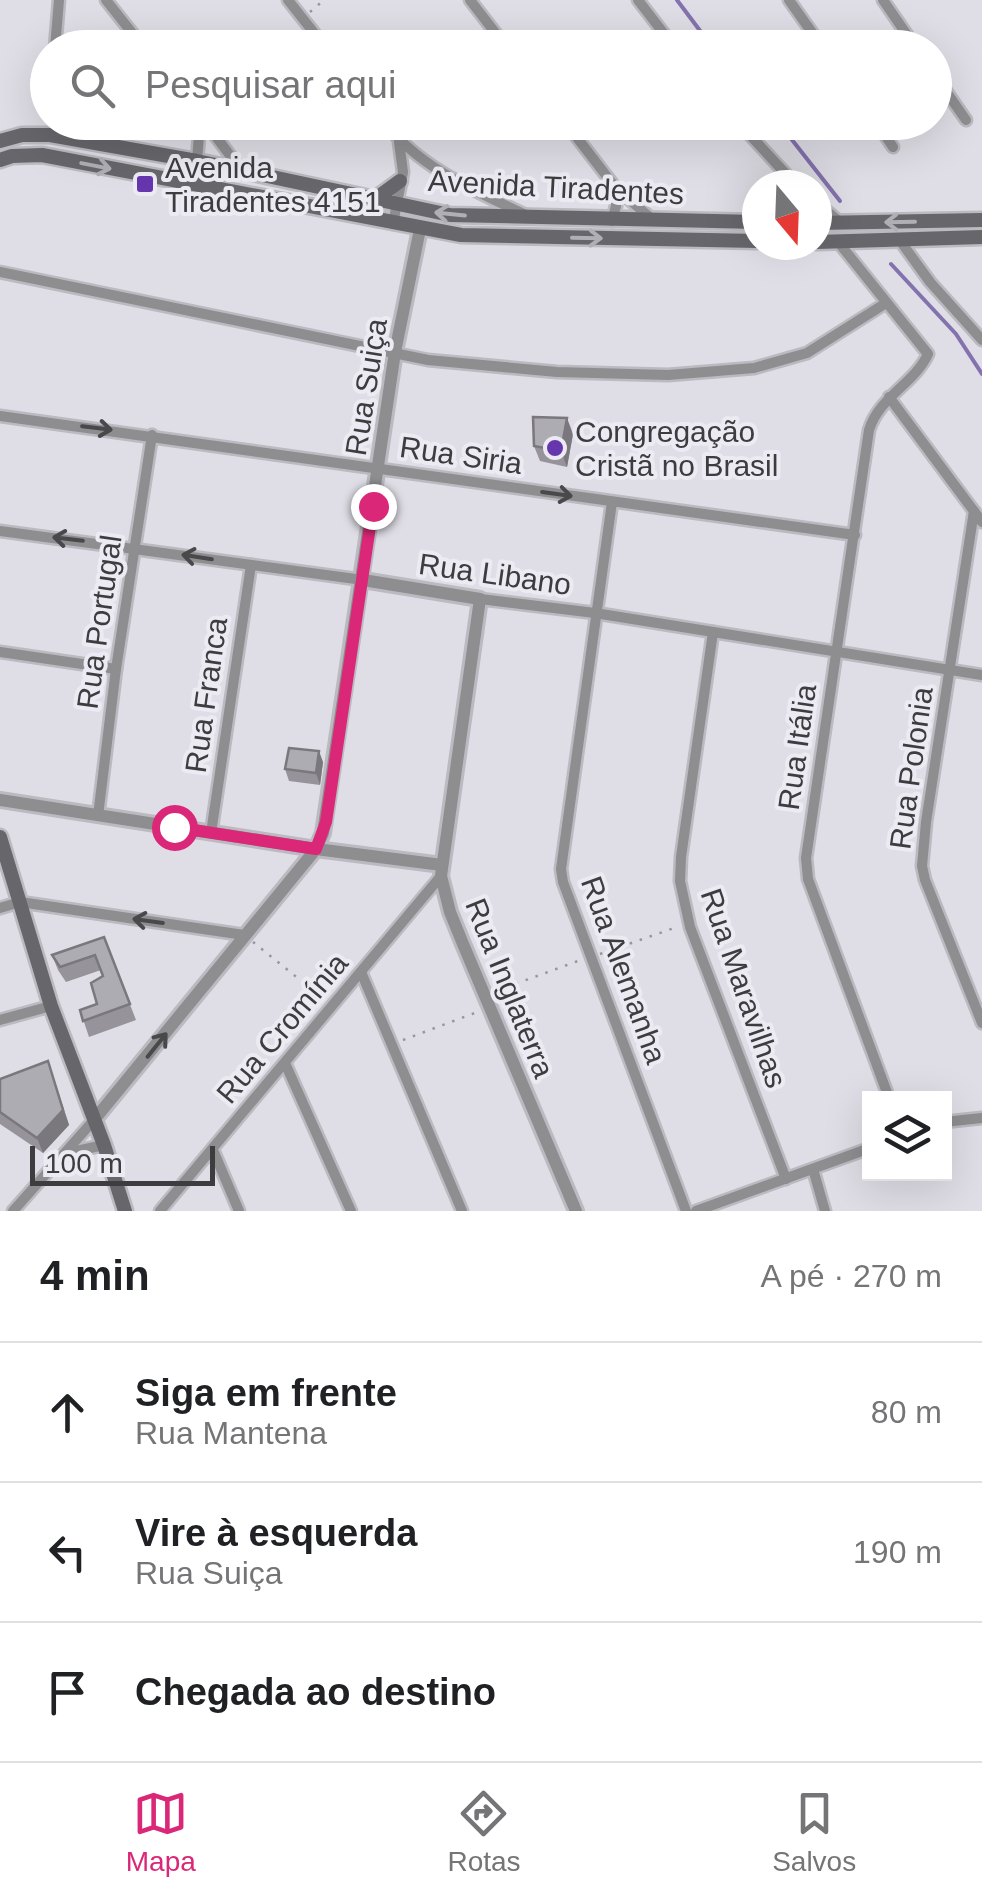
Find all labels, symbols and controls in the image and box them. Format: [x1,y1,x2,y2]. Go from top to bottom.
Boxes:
search box [30,30,952,140]
icon: search [65,58,120,113]
text: Pesquisar aqui [145,64,396,106]
place label: Avenida Tiradentes 4151 [165,151,381,218]
one-way arrow [79,158,111,177]
street label: Avenida Tiradentes [427,164,685,210]
north arrow [742,170,832,260]
marker: Avenida Tiradentes 4151 [134,173,156,195]
one-way arrow [434,204,466,223]
one-way arrow [884,212,916,231]
one-way arrow [570,228,603,248]
street label: Rua Suiça [339,316,393,458]
place label: Congregação Cristã no Brasil [575,415,778,482]
one-way arrow [80,420,112,438]
street label: Rua Siria [398,430,525,480]
marker: Congregação Cristã no Brasil [544,437,566,459]
route end [351,484,397,530]
one-way arrow [540,486,573,504]
one-way arrow [52,529,84,548]
street label: Rua Portugal [70,533,128,711]
one-way arrow [182,547,214,565]
street label: Rua Libano [417,547,573,601]
street label: Rua Franca [179,615,233,775]
street label: Rua Itália [772,682,822,812]
street label: Rua Polonia [883,684,939,851]
route start [152,805,198,851]
street label: Rua Alemanha [575,872,673,1068]
street label: Rua Maravilhas [694,884,794,1092]
street label: Rua Inglaterra [459,894,561,1083]
one-way arrow [132,911,165,929]
street label: Rua Cromínia [210,946,354,1109]
one-way arrow [146,1032,168,1058]
map controls [862,1091,952,1181]
button: layers [862,1091,952,1181]
scale bar [30,1141,215,1186]
text: 100 m [45,1148,123,1179]
text: 4 min [40,1252,150,1299]
text: A pé · 270 m [761,1258,942,1294]
text: Siga em frente [135,1372,397,1414]
icon: ahead [40,1385,95,1440]
text: 80 m [871,1394,942,1430]
text: Rua Mantena [135,1415,327,1451]
text: Vire à esquerda [135,1512,417,1554]
icon: left [40,1525,95,1580]
text: 190 m [853,1534,942,1570]
text: Rua Suiça [135,1555,283,1591]
icon: arrive [40,1665,95,1720]
text: Chegada ao destino [135,1671,496,1713]
tab: Mapa [126,1786,196,1878]
tab: Rotas [447,1786,521,1878]
tab: Salvos [772,1786,856,1878]

